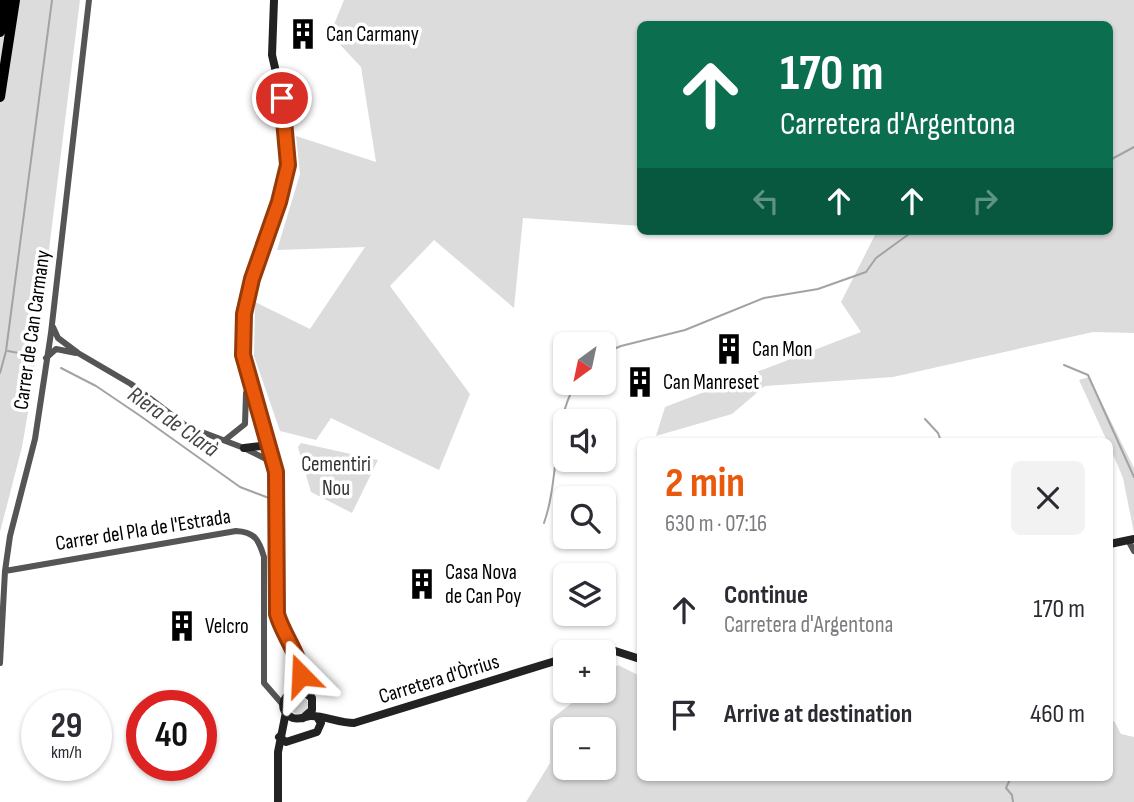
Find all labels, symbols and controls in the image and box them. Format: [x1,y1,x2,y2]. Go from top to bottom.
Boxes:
building icon: Can Carmany [286,17,320,51]
place label: Can Carmany [326,22,419,47]
text: 170 m [780,45,884,104]
icon: ahead [665,49,756,140]
pin [252,68,312,128]
icon: arrive [263,79,301,117]
text: Carretera d'Argentona [780,105,1016,144]
icon: left [747,182,785,220]
icon: ahead [820,182,858,220]
icon: ahead [893,182,931,220]
icon: right [966,182,1004,220]
street label: Carrer de Can Carmany [8,249,56,411]
north arrow [553,332,616,396]
map controls [553,332,616,780]
building icon: Can Mon [712,332,746,366]
place label: Can Mon [752,337,812,362]
building icon: Can Manreset [623,365,657,399]
place label: Can Manreset [663,370,759,395]
water label: Riera de Clarà [122,381,224,464]
button: sound [553,409,616,472]
park label: Cementiri Nou [301,452,371,501]
text: 2 min [665,458,745,509]
button: close [1011,461,1085,535]
button: search [553,486,616,549]
street label: Carrer del Pla de l'Estrada [54,504,232,556]
text: 630 m · 07:16 [665,510,767,538]
place label: Casa Nova de Can Poy [445,560,521,609]
button: layers [553,563,616,626]
building icon: Casa Nova de Can Poy [405,567,439,601]
text: Continue [724,580,808,611]
icon: ahead [665,591,703,629]
text: 170 m [1033,594,1085,625]
building icon: Velcro [165,609,199,643]
text: Carretera d'Argentona [724,611,893,639]
place label: Velcro [205,614,249,639]
position arrow [264,638,338,712]
button: + [553,640,616,703]
street label: Carretera d'Òrrius [376,649,502,709]
speed limit sign: 40 [126,690,217,781]
icon: arrive [665,696,703,734]
text: Arrive at destination [724,699,912,730]
text: 460 m [1030,699,1085,730]
text: 29 [51,705,82,748]
button: − [553,717,616,780]
text: km/h [51,742,82,763]

